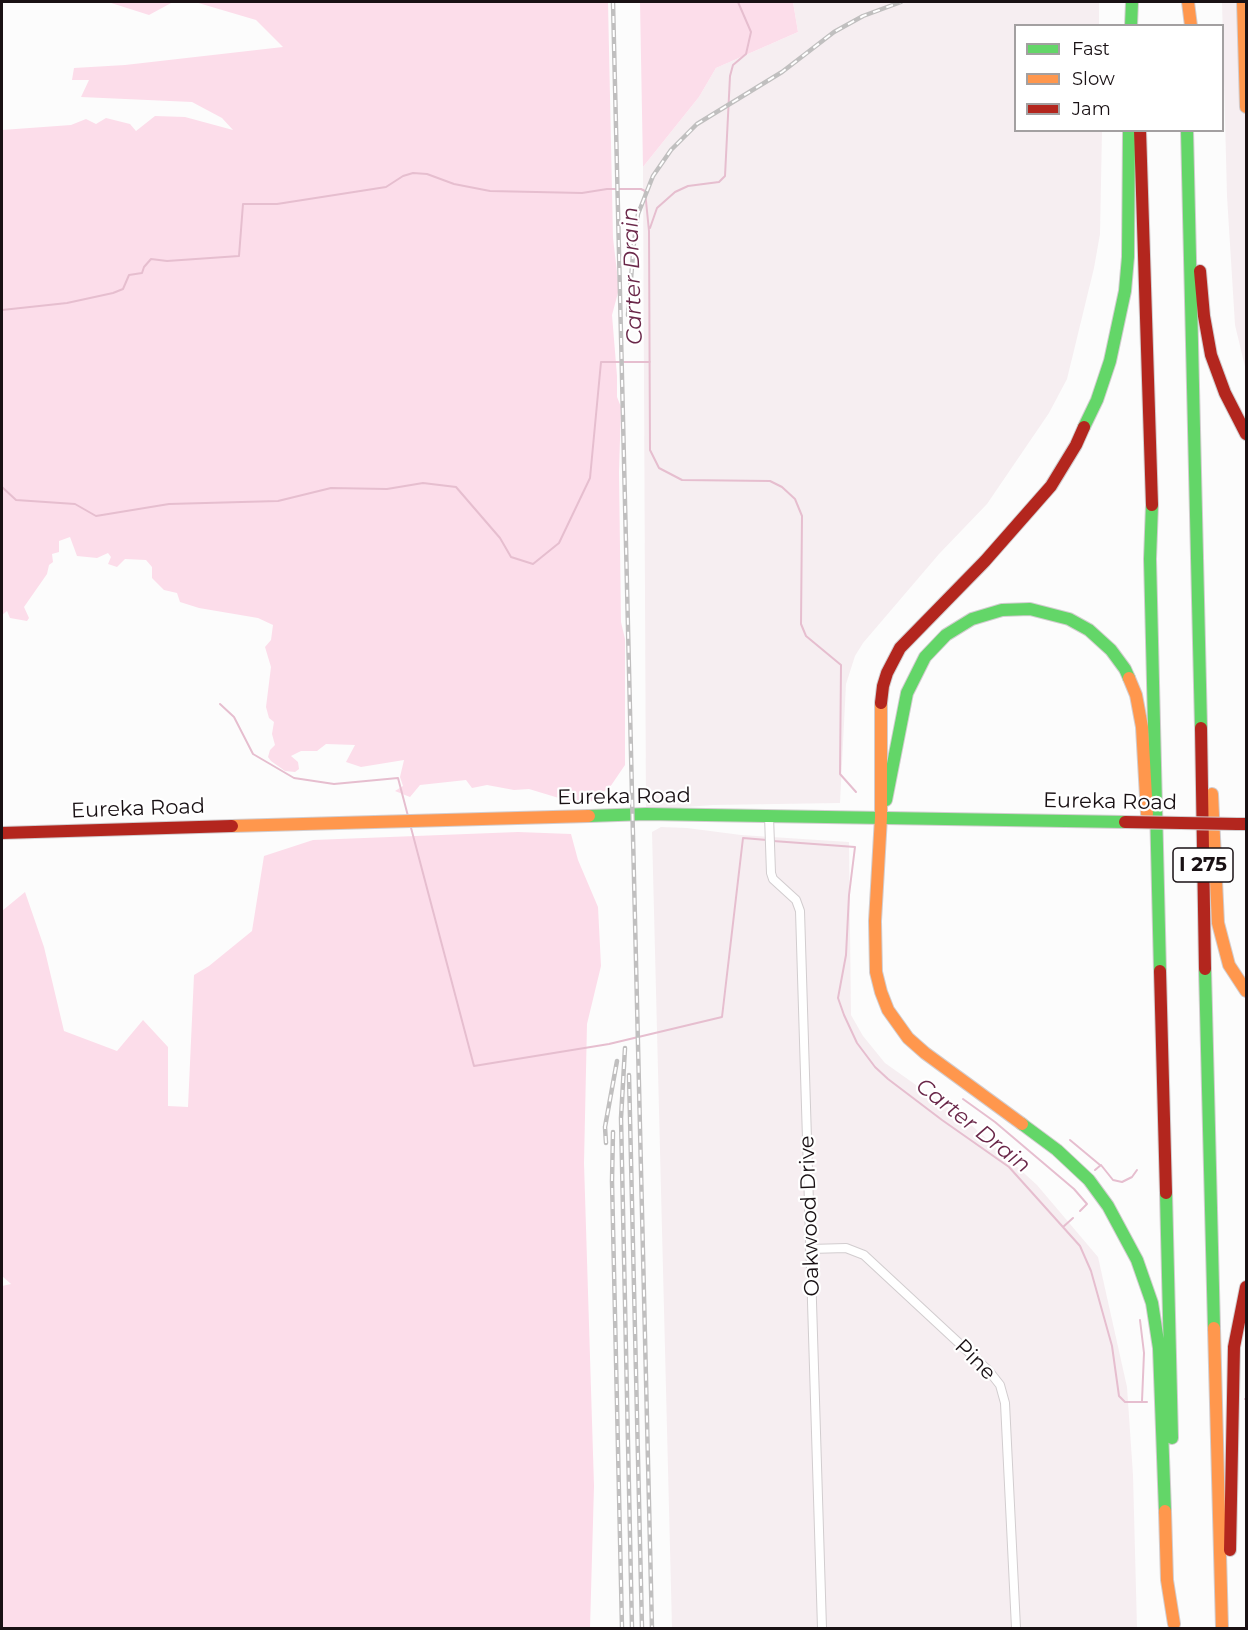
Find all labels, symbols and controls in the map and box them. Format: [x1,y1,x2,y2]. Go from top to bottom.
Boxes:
legend [1014,24,1224,132]
text: Fast [1072,38,1110,60]
text: Slow [1072,68,1115,90]
text: Jam [1072,98,1111,120]
water label: Carter Drain [617,206,649,346]
street label: Eureka Road [557,783,691,811]
street label: Eureka Road [1043,788,1177,816]
street label: Eureka Road [71,794,205,824]
road number: I 275 [1173,848,1233,882]
water label: Carter Drain [910,1073,1036,1179]
street label: Oakwood Drive [795,1135,825,1297]
street label: Pine [949,1334,1001,1386]

